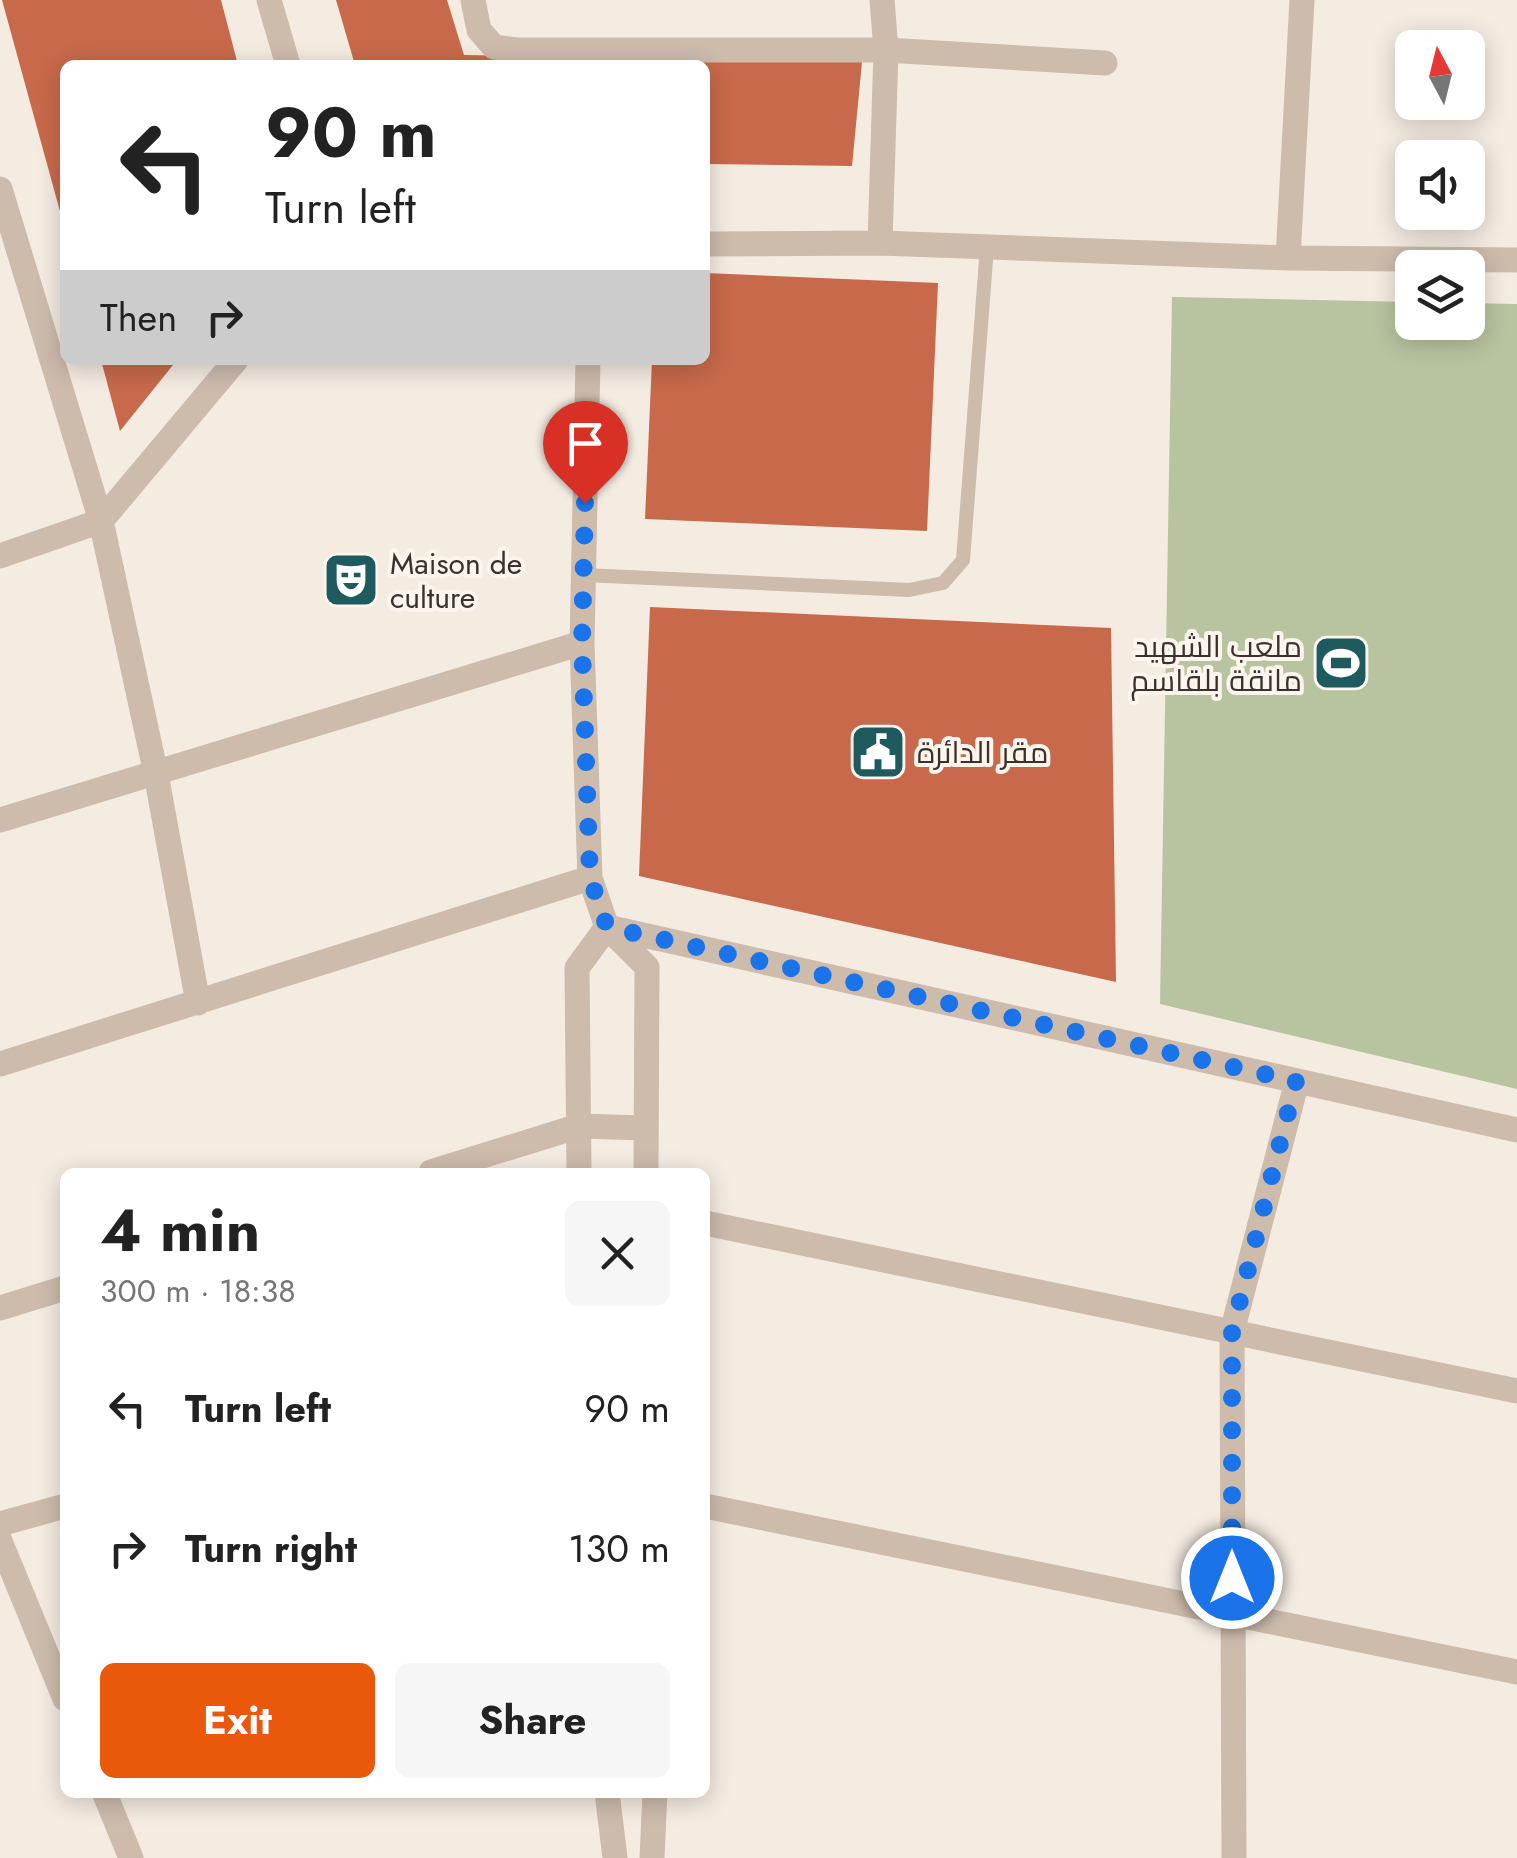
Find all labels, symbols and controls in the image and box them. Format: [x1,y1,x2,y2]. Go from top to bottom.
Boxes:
north arrow [1395,30,1485,120]
map controls [1395,30,1485,340]
text: 90 m [265,82,437,183]
icon: left [100,100,230,230]
button: sound [1395,140,1485,230]
text: Turn left [265,175,416,240]
button: layers [1395,250,1485,340]
text: Then [100,290,177,345]
icon: right [197,290,252,345]
pin [543,401,628,504]
icon: arrive [558,416,613,471]
place label: Maison de culture [390,542,522,619]
theatre icon: Maison de culture [321,550,381,610]
place label: ملعب الشهيد مانقة بلقاسم [1131,625,1302,702]
sports icon: ملعب الشهيد مانقة بلقاسم [1311,633,1371,693]
public building icon: مقر الدائرة [848,722,908,782]
place label: مقر الدائرة [917,731,1048,774]
text: 4 min [100,1187,260,1274]
button: close [565,1201,670,1306]
text: 300 m · 18:38 [100,1268,296,1314]
icon: left [100,1381,155,1436]
text: Turn left [185,1381,331,1436]
text: 90 m [584,1381,670,1436]
icon: right [100,1521,155,1576]
text: Turn right [185,1521,357,1576]
text: 130 m [568,1521,670,1576]
position arrow [1180,1526,1284,1630]
button: Exit [100,1663,375,1778]
button: Share [395,1663,670,1778]

